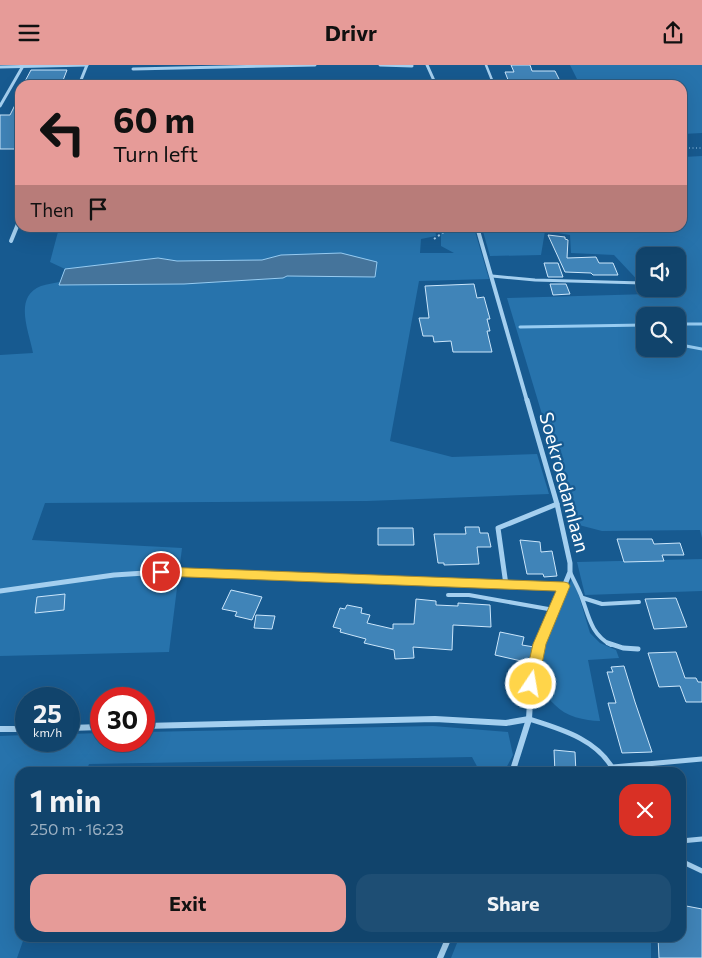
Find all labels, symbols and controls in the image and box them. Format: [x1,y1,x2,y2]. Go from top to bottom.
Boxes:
icon: menu [15,19,43,47]
text: Drivr [325,19,377,46]
icon: share [659,19,687,47]
text: 60 m [113,97,195,140]
icon: left [30,100,95,165]
text: Turn left [113,140,198,167]
icon: arrive [84,195,112,223]
text: Then [30,198,74,221]
map controls [636,247,686,357]
button: sound [636,247,686,297]
button: search [636,307,686,357]
street label: Soekroedamlaan [535,409,595,555]
pin [140,551,182,593]
icon: arrive [147,558,175,586]
position arrow [504,657,556,709]
speed limit sign: 30 [90,687,155,752]
text: 25 [33,698,62,728]
text: km/h [33,725,62,739]
text: 1 min [30,781,101,818]
button: close [619,784,671,836]
text: 250 m · 16:23 [30,819,124,838]
button: Exit [30,874,346,932]
button: Share [356,874,671,932]

